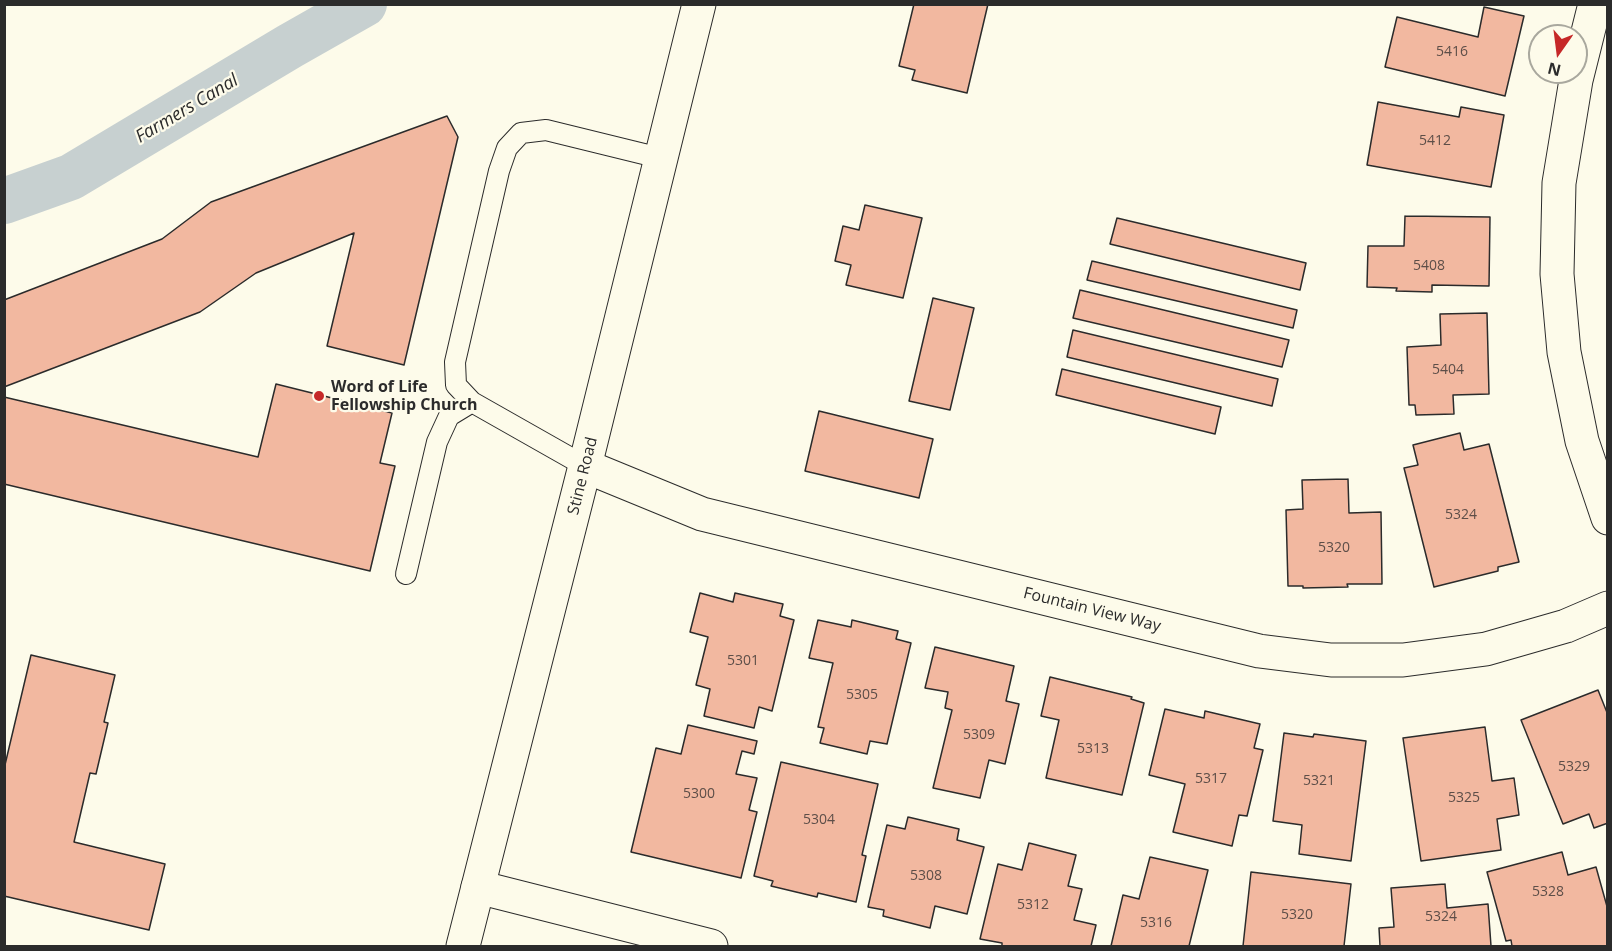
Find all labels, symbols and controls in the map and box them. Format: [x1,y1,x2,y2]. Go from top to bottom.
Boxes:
north arrow [1528,24,1588,84]
house number: 5416 [1436,44,1468,60]
text: N [1545,57,1563,82]
water label: Farmers Canal [132,70,242,148]
house number: 5412 [1419,133,1451,149]
house number: 5408 [1413,258,1445,274]
house number: 5404 [1432,362,1464,378]
place label: Word of Life Fellowship Church [331,377,477,415]
marker: Word of Life Fellowship Church [312,389,326,403]
street label: Stine Road [564,435,602,517]
house number: 5324 [1445,507,1477,523]
house number: 5320 [1318,540,1350,556]
street label: Fountain View Way [1021,584,1163,636]
house number: 5301 [727,653,759,669]
house number: 5305 [846,687,878,703]
house number: 5309 [963,727,995,743]
house number: 5313 [1077,741,1109,757]
house number: 5329 [1558,759,1590,775]
house number: 5317 [1195,771,1227,787]
house number: 5321 [1303,773,1335,789]
house number: 5300 [683,786,715,802]
house number: 5325 [1448,790,1480,806]
house number: 5304 [803,812,835,828]
house number: 5308 [910,868,942,884]
house number: 5328 [1532,884,1564,900]
house number: 5312 [1017,897,1049,913]
house number: 5320 [1281,907,1313,923]
house number: 5324 [1425,909,1457,925]
house number: 5316 [1140,915,1172,931]

